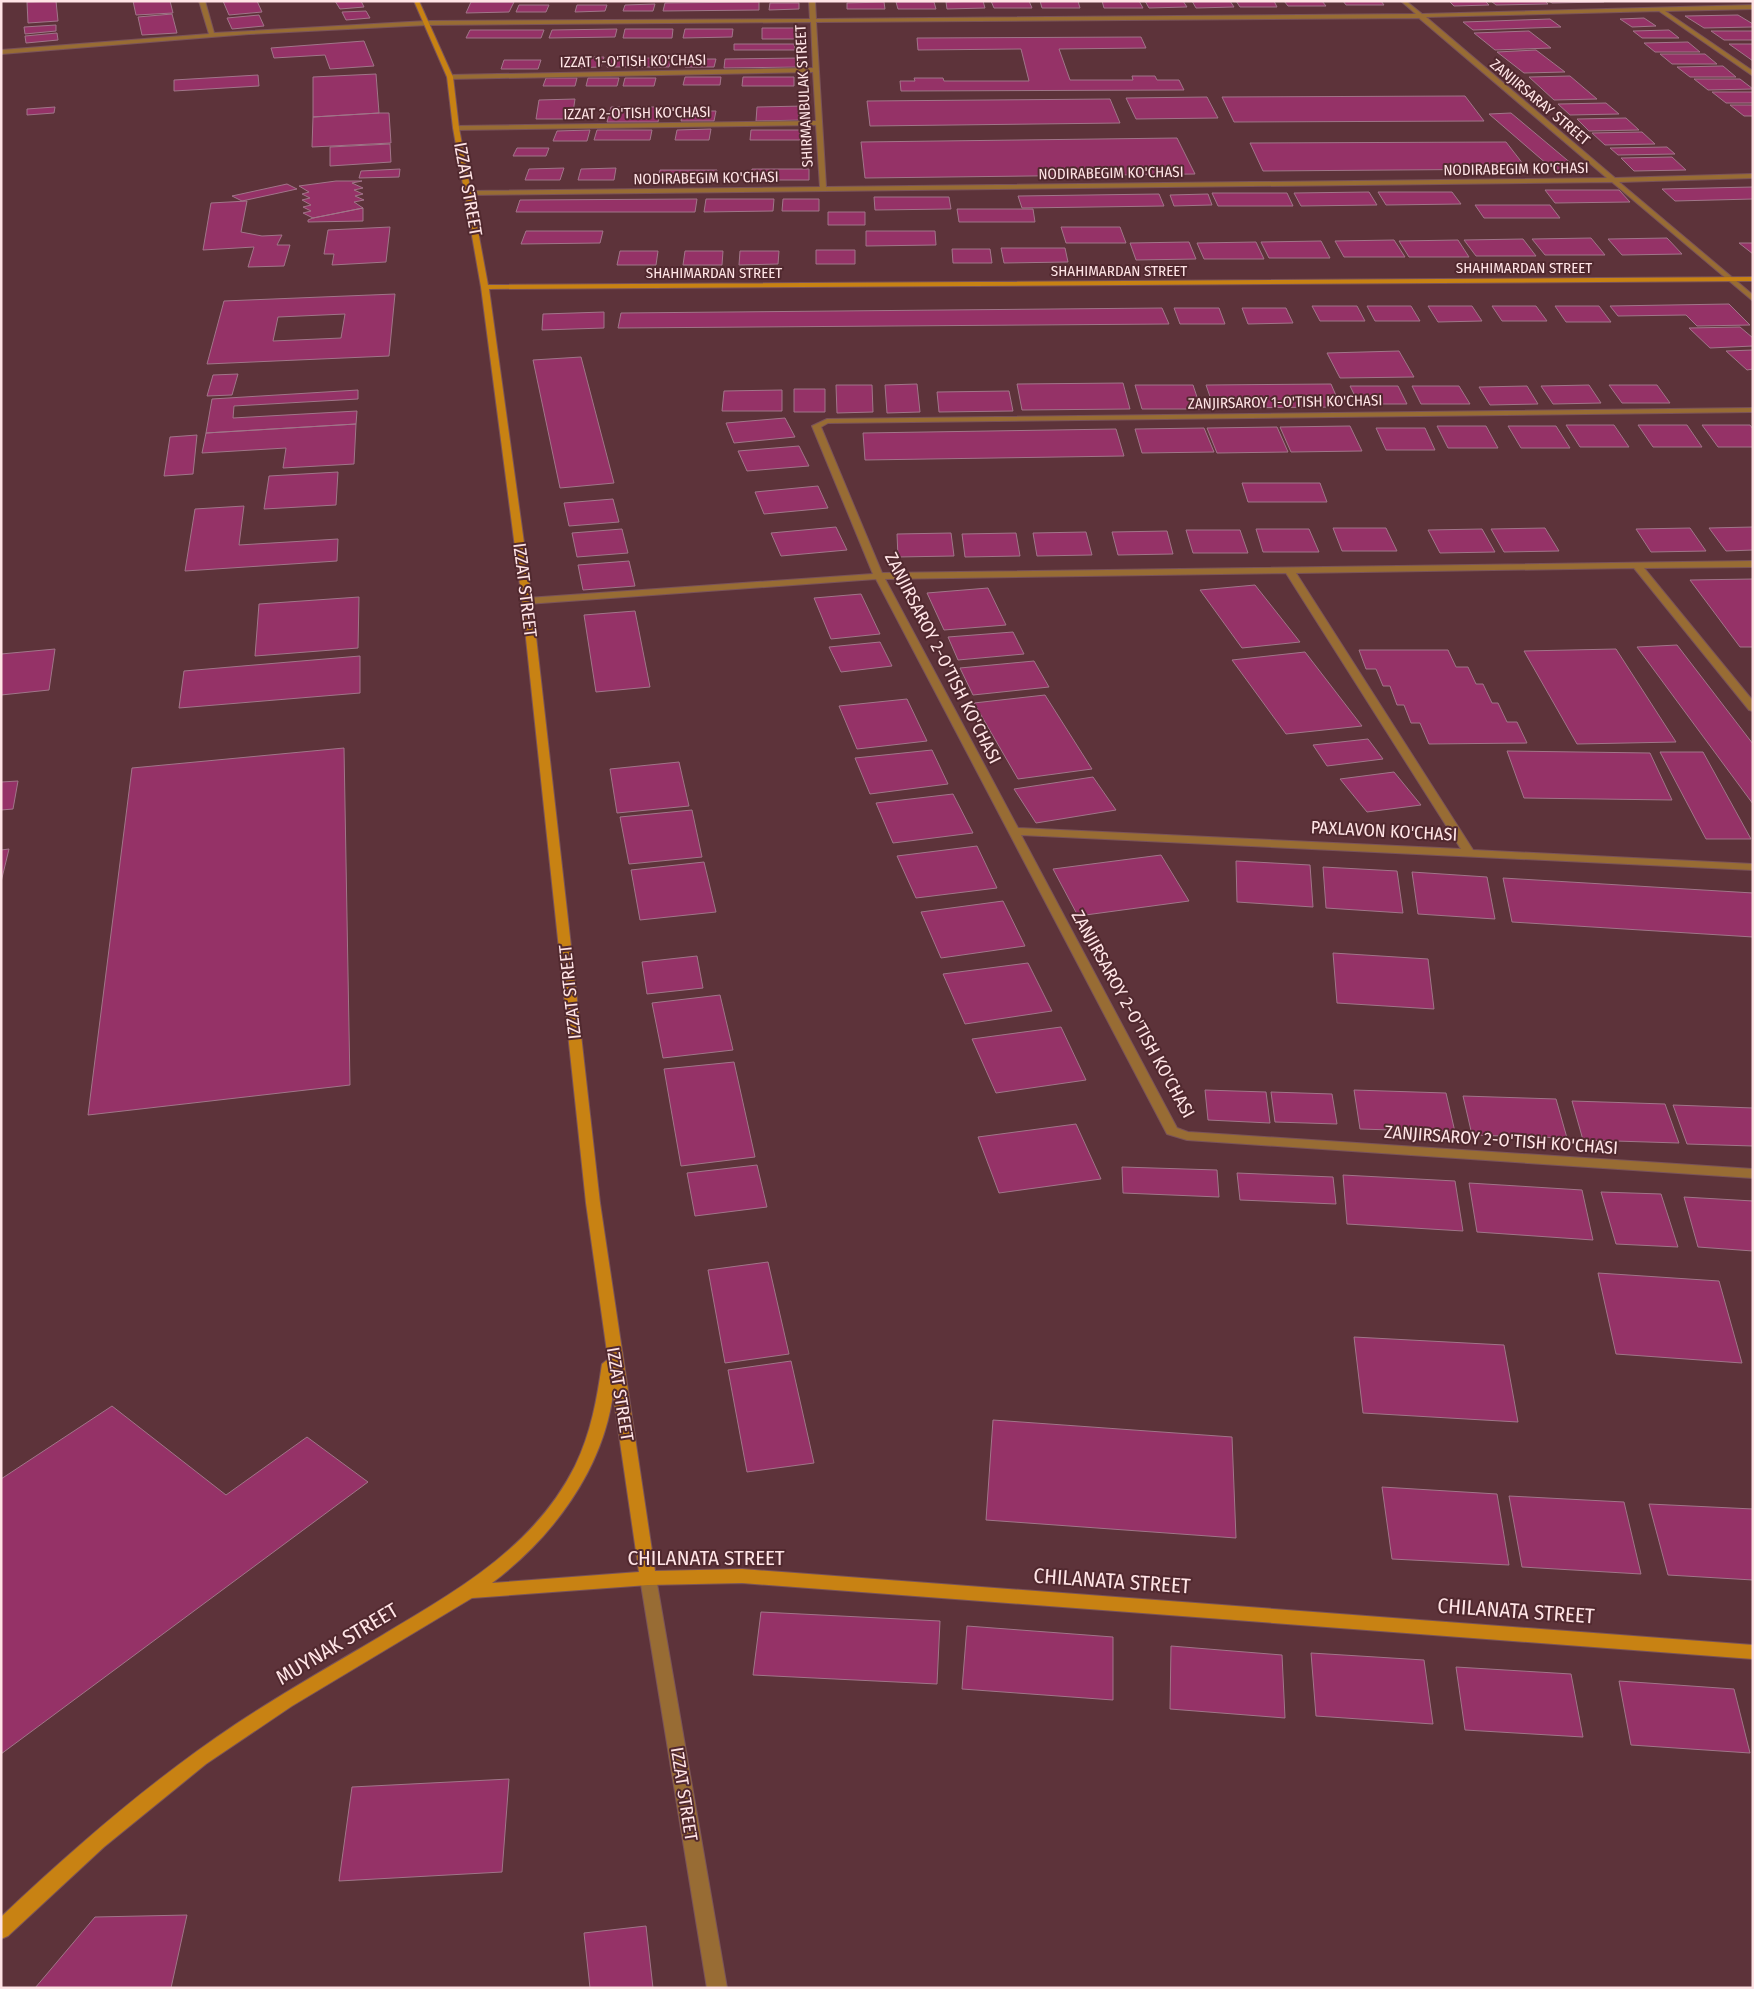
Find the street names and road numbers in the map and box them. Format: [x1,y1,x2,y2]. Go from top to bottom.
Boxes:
street label: SHIRMANBULAK STREET [791,24,817,168]
street label: IZZAT 1-O'TISH KO'CHASI [560,51,706,71]
street label: ZANJIRSARAY STREET [1486,55,1594,149]
street label: IZZAT 2-O'TISH KO'CHASI [563,103,711,123]
street label: IZZAT STREET [449,141,487,238]
street label: NODIRABEGIM KO'CHASI [1443,159,1589,179]
street label: NODIRABEGIM KO'CHASI [1038,163,1184,183]
street label: NODIRABEGIM KO'CHASI [633,168,779,188]
street label: SHAHIMARDAN STREET [1456,259,1592,277]
street label: SHAHIMARDAN STREET [1051,262,1187,280]
street label: SHAHIMARDAN STREET [646,264,782,282]
street label: ZANJIRSAROY 1-O'TISH KO'CHASI [1188,391,1382,413]
street label: IZZAT STREET [508,542,542,639]
street label: ZANJIRSAROY 2-O'TISH KO'CHASI [880,549,1006,767]
street label: PAXLAVON KO'CHASI [1310,816,1458,846]
street label: ZANJIRSAROY 2-O'TISH KO'CHASI [1067,906,1199,1122]
street label: IZZAT STREET [554,943,586,1040]
street label: ZANJIRSAROY 2-O'TISH KO'CHASI [1383,1121,1619,1159]
street label: IZZAT STREET [602,1346,638,1443]
street label: CHILANATA STREET [627,1545,785,1571]
street label: CHILANATA STREET [1033,1563,1192,1599]
street label: CHILANATA STREET [1437,1593,1596,1629]
street label: MUYNAK STREET [271,1597,403,1691]
street label: IZZAT STREET [666,1746,702,1843]

